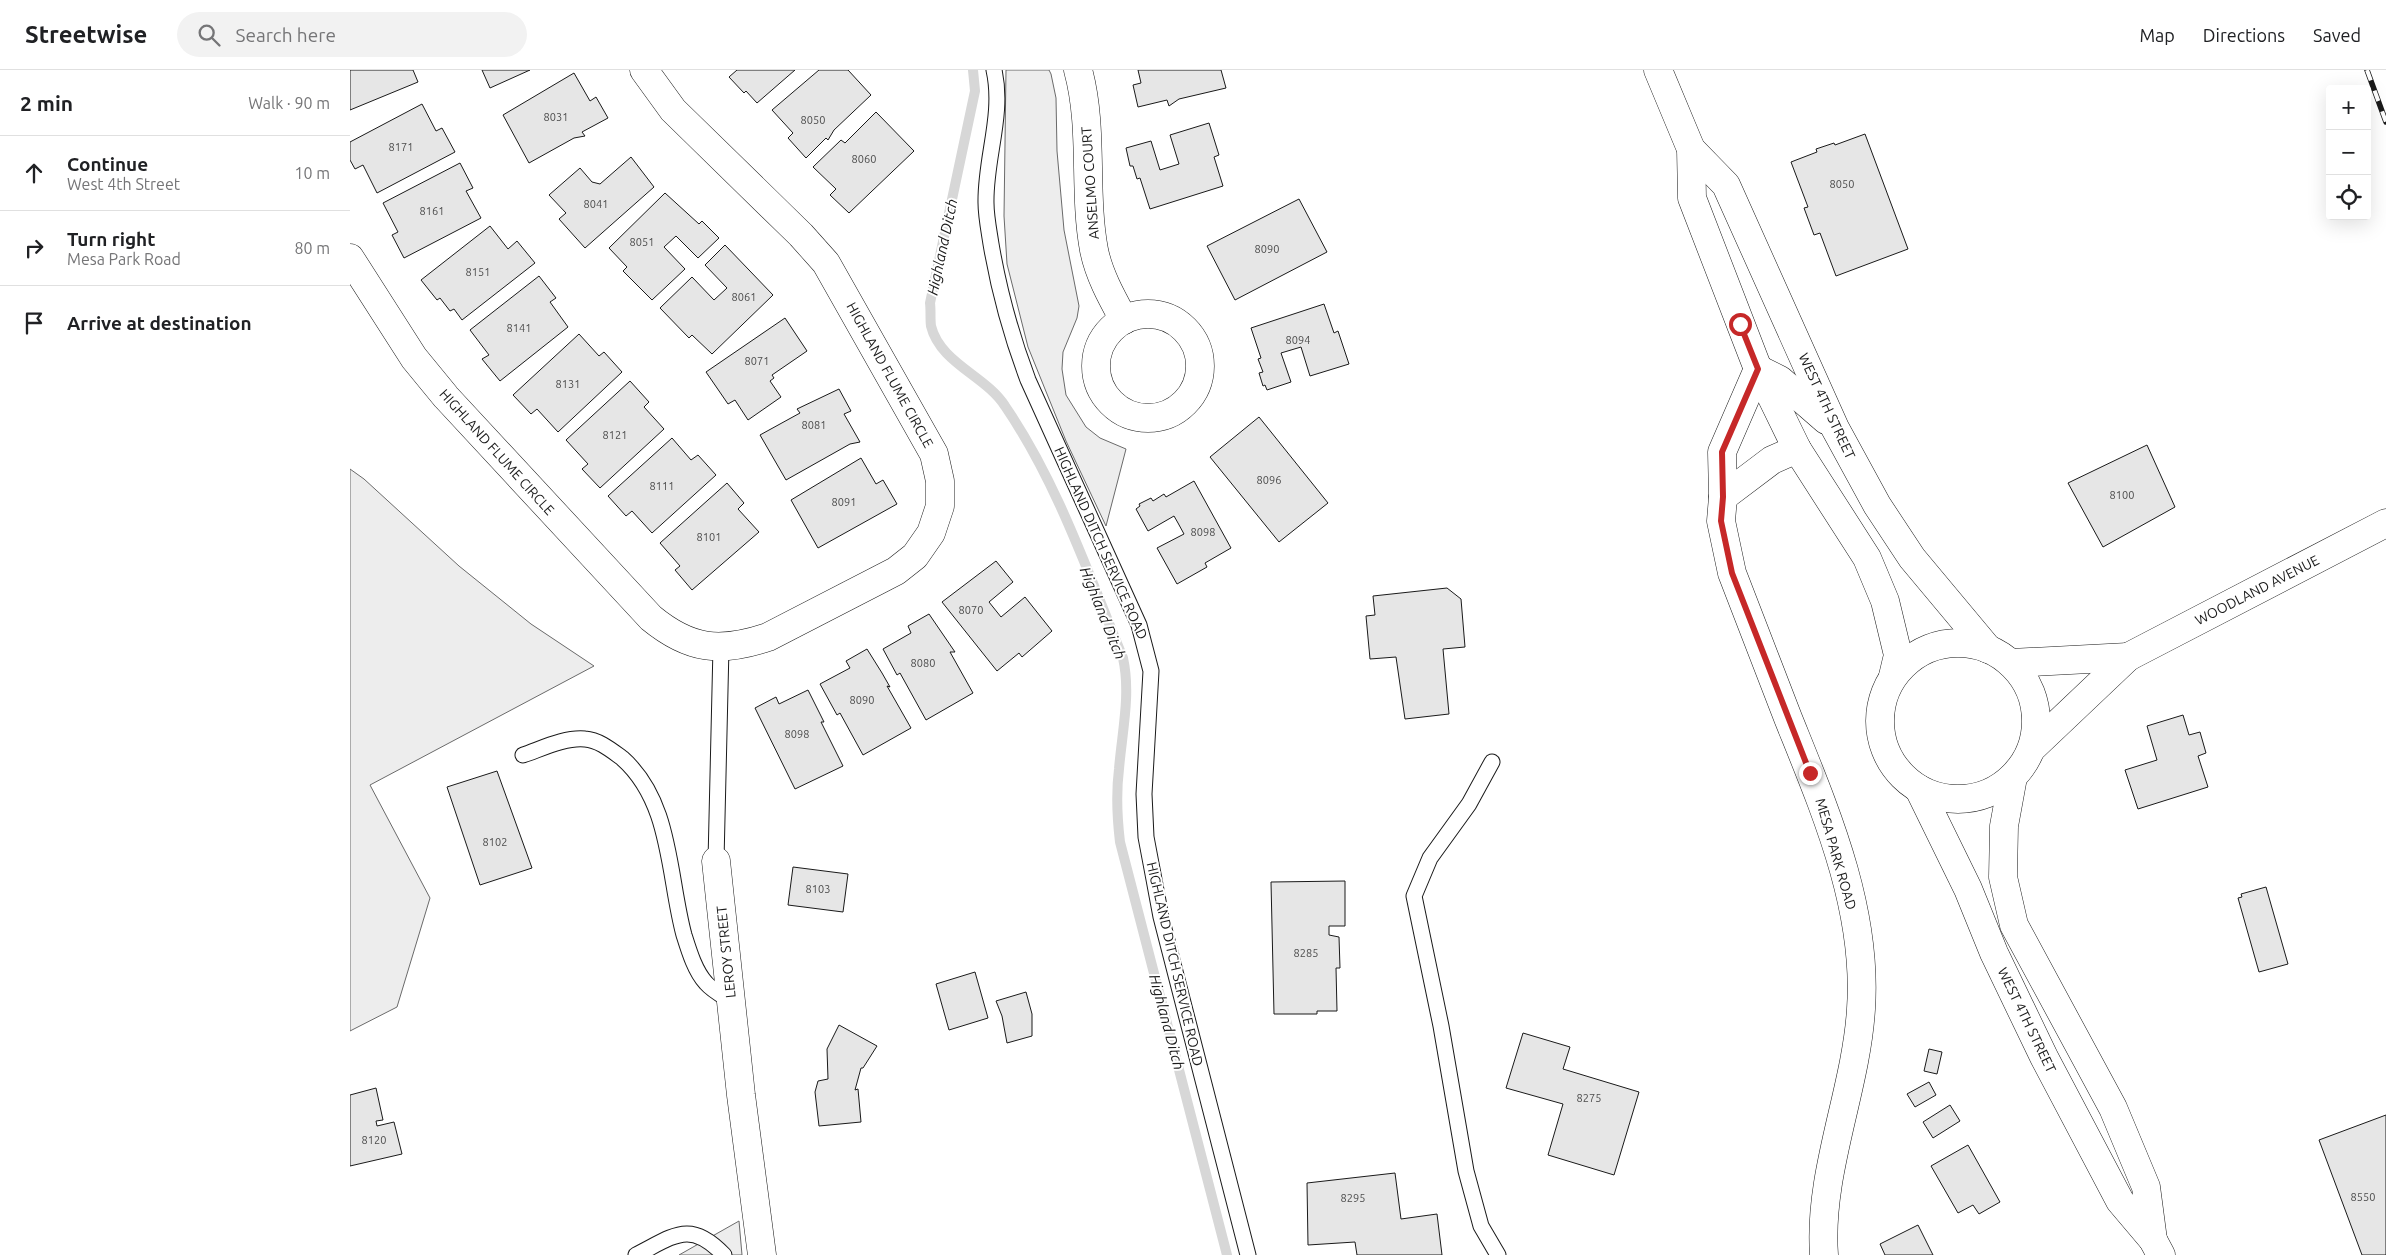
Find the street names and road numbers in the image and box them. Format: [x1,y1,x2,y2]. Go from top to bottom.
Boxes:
street label: ANSELMO COURT [1078,126,1102,240]
street label: HIGHLAND FLUME CIRCLE [843,300,937,451]
street label: WEST 4TH STREET [1795,350,1859,462]
street label: HIGHLAND FLUME CIRCLE [436,386,558,518]
street label: HIGHLAND DITCH SERVICE ROAD [1051,444,1151,642]
street label: WOODLAND AVENUE [2192,552,2322,628]
street label: MESA PARK ROAD [1812,796,1860,912]
street label: HIGHLAND DITCH SERVICE ROAD [1144,860,1206,1068]
street label: LEROY STREET [713,905,739,999]
street label: WEST 4TH STREET [1995,965,2060,1075]

